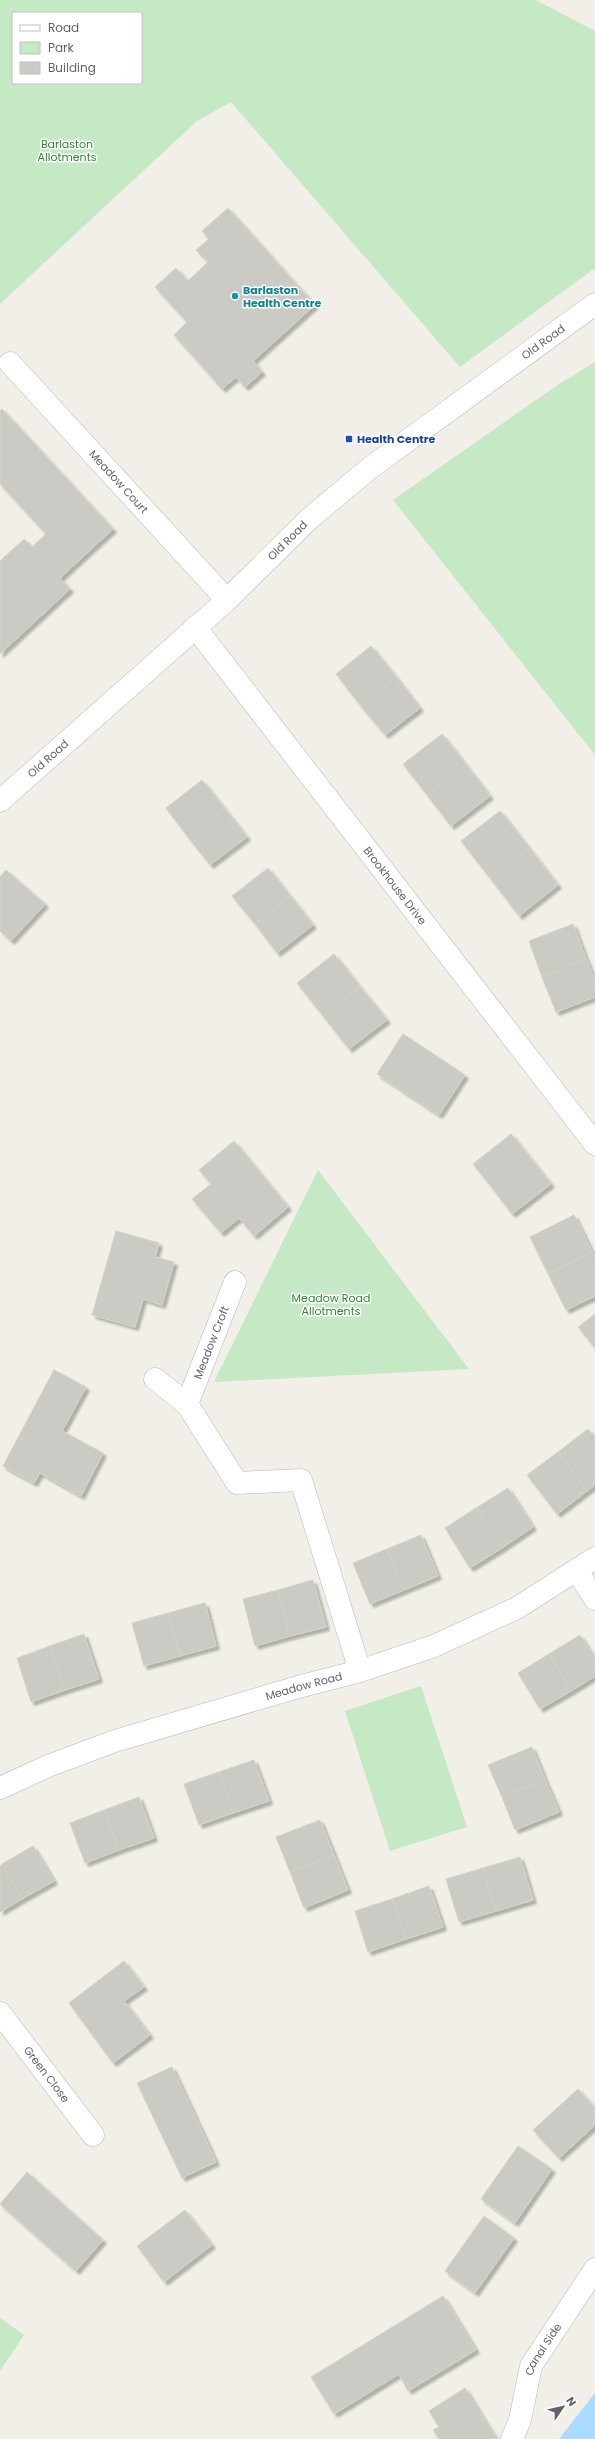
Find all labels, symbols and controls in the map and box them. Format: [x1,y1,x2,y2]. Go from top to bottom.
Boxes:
legend [12,12,142,84]
text: Road [48,19,79,36]
text: Park [48,39,75,56]
text: Building [48,59,96,76]
park label: Barlaston Allotments [38,136,97,165]
place label: Barlaston Health Centre [243,282,321,311]
marker: Barlaston Health Centre [230,291,240,301]
street label: Old Road [518,321,568,363]
place label: Health Centre [357,431,435,447]
marker: Health Centre [344,434,354,444]
street label: Meadow Court [85,447,152,517]
street label: Old Road [264,517,311,564]
street label: Old Road [24,736,72,781]
street label: Brookhouse Drive [360,843,431,928]
park label: Meadow Road Allotments [292,1290,370,1319]
street label: Meadow Croft [190,1304,233,1382]
street label: Meadow Road [264,1668,344,1704]
street label: Green Close [20,2043,74,2106]
street label: Canal Side [521,2320,565,2377]
north arrow [543,2387,583,2427]
text: N [562,2394,580,2409]

